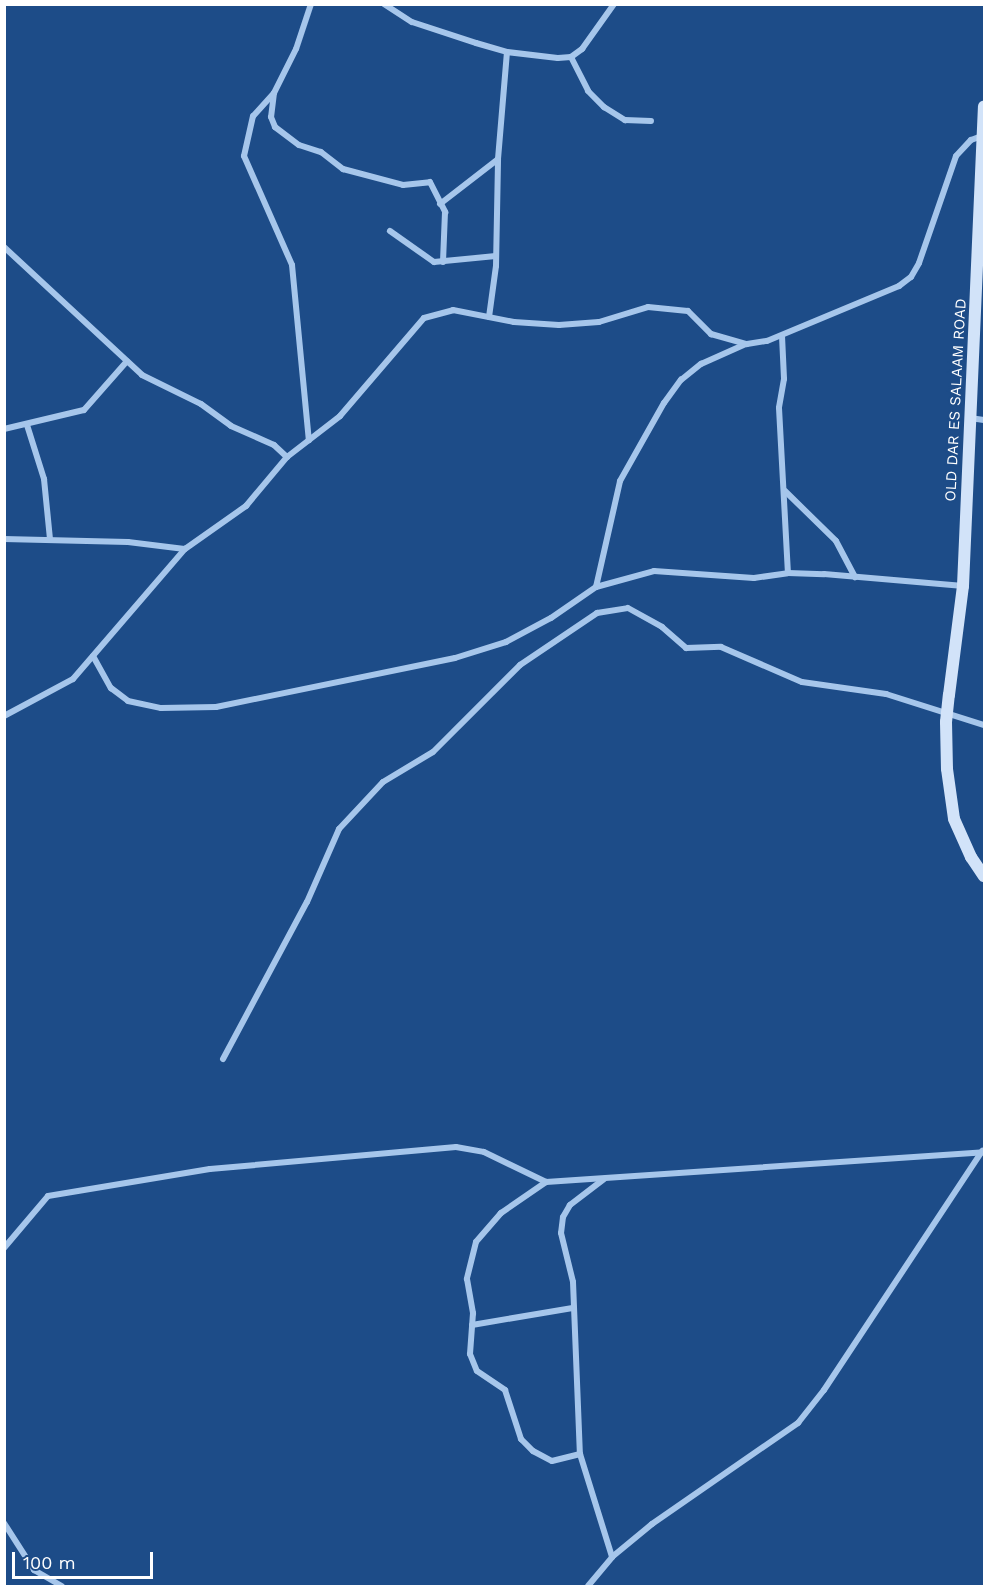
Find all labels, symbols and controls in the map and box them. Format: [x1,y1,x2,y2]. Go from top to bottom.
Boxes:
street label: OLD DAR ES SALAAM ROAD [942,298,970,502]
scale bar [15,1540,156,1578]
text: 100 m [23,1552,76,1573]

